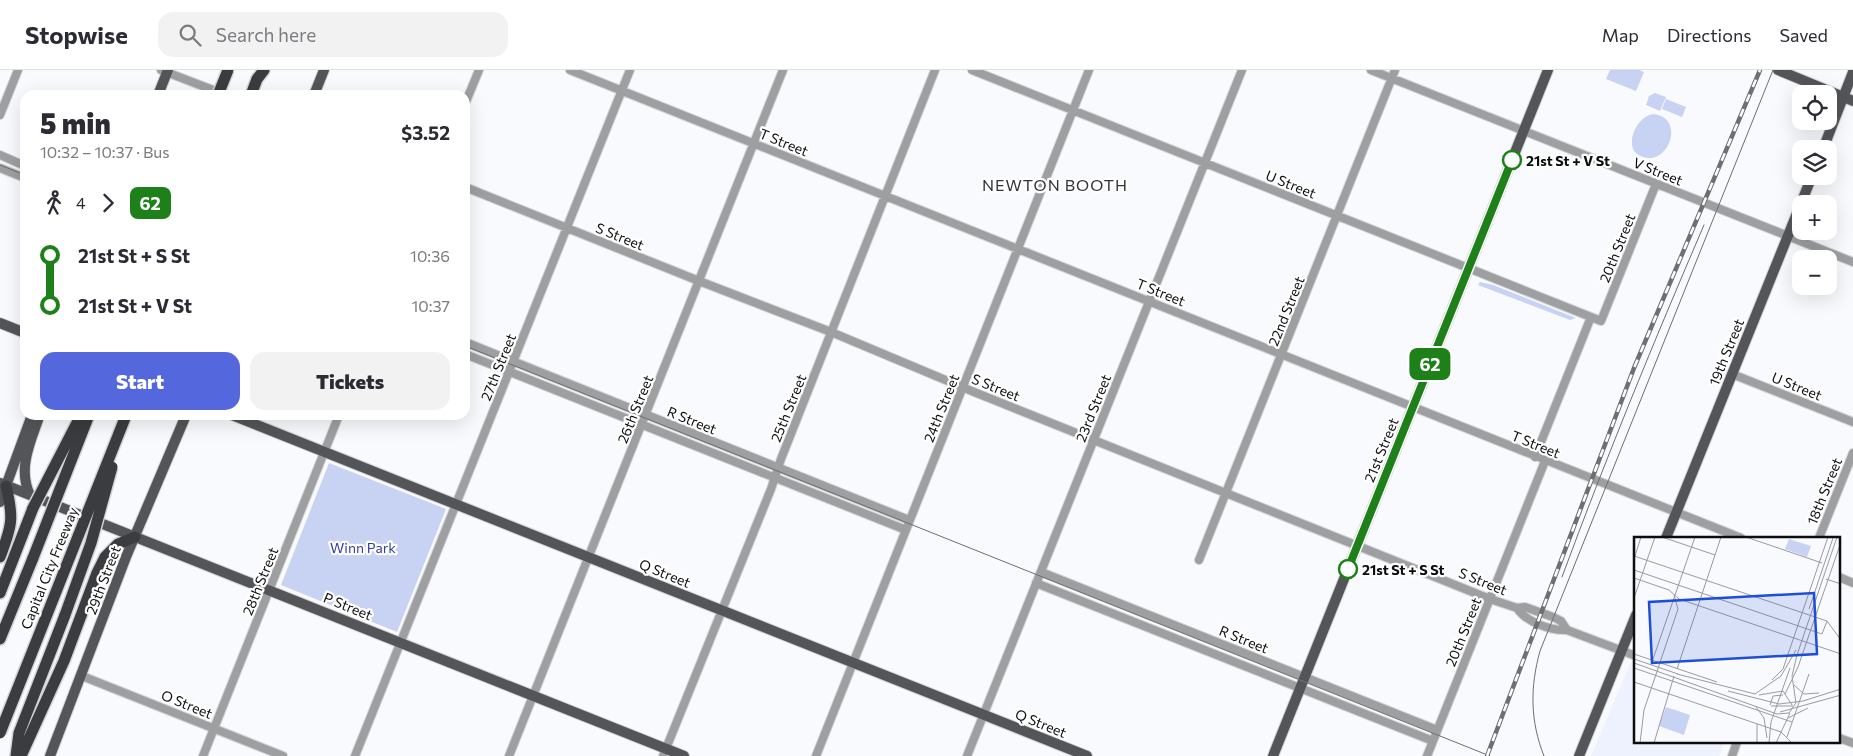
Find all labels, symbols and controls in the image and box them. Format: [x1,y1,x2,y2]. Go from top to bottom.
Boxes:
search box [158,12,508,57]
text: Stopwise [25,20,128,49]
icon: search [176,21,204,49]
text: Search here [216,23,316,46]
text: Map [1602,24,1639,46]
text: Directions [1667,24,1751,46]
text: Saved [1779,24,1828,46]
map controls [1792,85,1837,295]
button: locate [1792,85,1837,130]
text: 5 min [40,106,111,140]
text: $3.52 [401,121,450,144]
street label: T Street [757,125,811,160]
button: layers [1792,140,1837,185]
text: 10:32 – 10:37 · Bus [40,142,170,161]
marker: 21st St + V St [1502,150,1522,170]
place label: 21st St + V St [1526,152,1610,169]
street label: V Street [1631,153,1685,189]
street label: U Street [1263,166,1319,202]
district label: NEWTON BOOTH [982,175,1128,194]
icon: walk [40,189,68,217]
icon: forward [94,189,122,217]
text: 62 [140,192,161,214]
text: 4 [76,193,86,212]
button: + [1792,195,1837,240]
street label: 20th Street [1595,211,1639,285]
street label: S Street [593,219,647,253]
text: 21st St + S St [78,244,190,267]
text: 10:36 [410,246,450,265]
button: − [1792,250,1837,295]
street label: 22nd Street [1264,273,1308,348]
street label: T Street [1134,275,1188,310]
text: 21st St + V St [78,294,192,317]
text: 10:37 [411,296,450,315]
street label: 19th Street [1705,316,1747,388]
street label: 27th Street [477,331,519,403]
line badge: 62 [1408,348,1452,380]
button: Start [40,352,240,410]
button: Tickets [250,352,450,410]
text: 62 [1419,353,1441,375]
street label: U Street [1769,368,1825,404]
street label: S Street [969,370,1023,404]
street label: 25th Street [767,371,809,444]
street label: 24th Street [920,371,962,445]
street label: 23rd Street [1072,371,1114,444]
street label: 26th Street [614,372,657,446]
street label: R Street [665,402,719,438]
street label: 21st Street [1360,415,1402,485]
street label: T Street [1509,427,1563,462]
street label: 18th Street [1803,455,1845,527]
street label: Capital City Freeway [17,504,81,632]
inset map [1634,537,1840,744]
park label: Winn Park [330,539,396,556]
street label: 29th Street [82,543,124,617]
street label: 28th Street [239,544,282,618]
street label: Q Street [637,555,693,591]
marker: 21st St + S St [1338,559,1358,579]
place label: 21st St + S St [1362,561,1445,578]
street label: S Street [1456,564,1510,598]
street label: P Street [321,589,375,624]
street label: 20th Street [1441,595,1485,669]
street label: R Street [1217,621,1271,657]
street label: O Street [159,686,215,722]
street label: Q Street [1013,705,1069,741]

